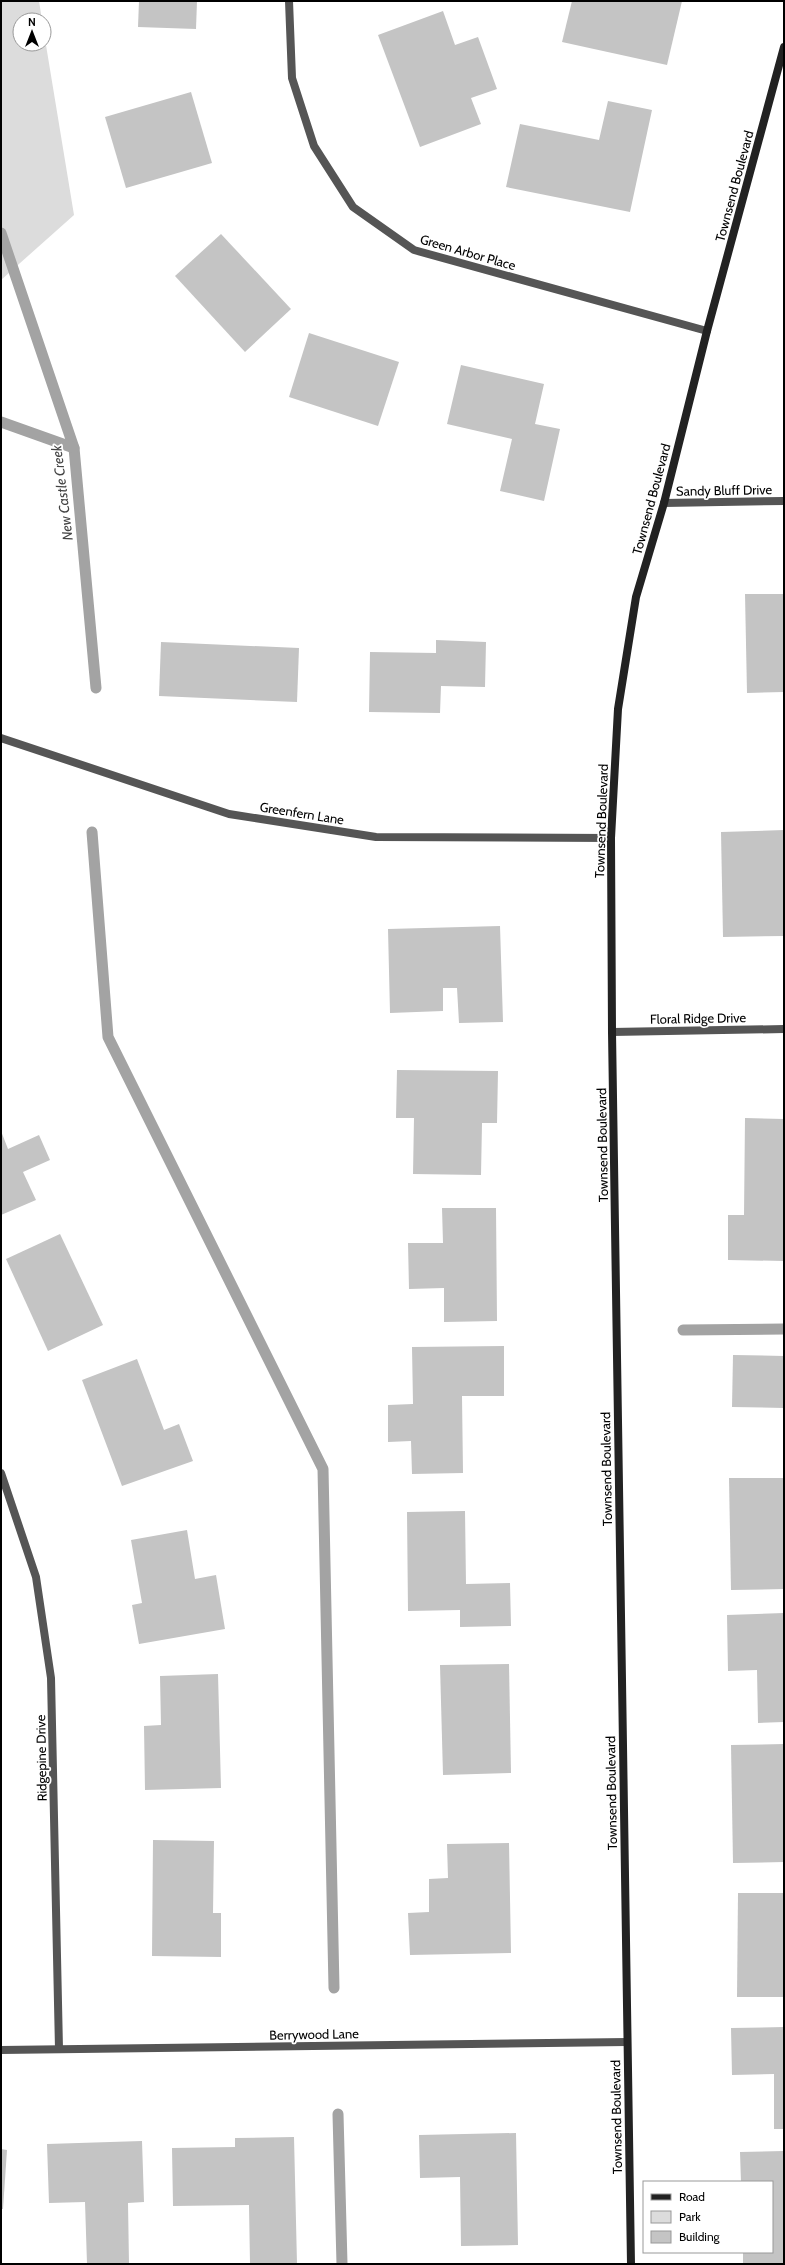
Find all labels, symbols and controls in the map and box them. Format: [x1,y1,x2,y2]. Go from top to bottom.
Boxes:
north arrow [12,12,52,52]
text: N [28,15,36,29]
street label: Townsend Boulevard [711,129,757,243]
street label: Green Arbor Place [418,231,518,273]
street label: Townsend Boulevard [628,442,674,556]
water label: New Castle Creek [47,443,77,542]
street label: Sandy Bluff Drive [676,481,773,499]
street label: Townsend Boulevard [591,764,611,878]
street label: Greenfern Lane [259,798,346,828]
street label: Floral Ridge Drive [650,1009,747,1027]
street label: Townsend Boulevard [593,1088,611,1202]
street label: Townsend Boulevard [597,1412,615,1526]
street label: Ridgepine Drive [32,1714,50,1802]
street label: Townsend Boulevard [602,1736,620,1850]
street label: Berrywood Lane [269,2025,359,2043]
street label: Townsend Boulevard [607,2060,625,2174]
legend [643,2181,773,2253]
text: Road [679,2189,705,2204]
text: Park [679,2209,701,2224]
text: Building [679,2229,721,2244]

